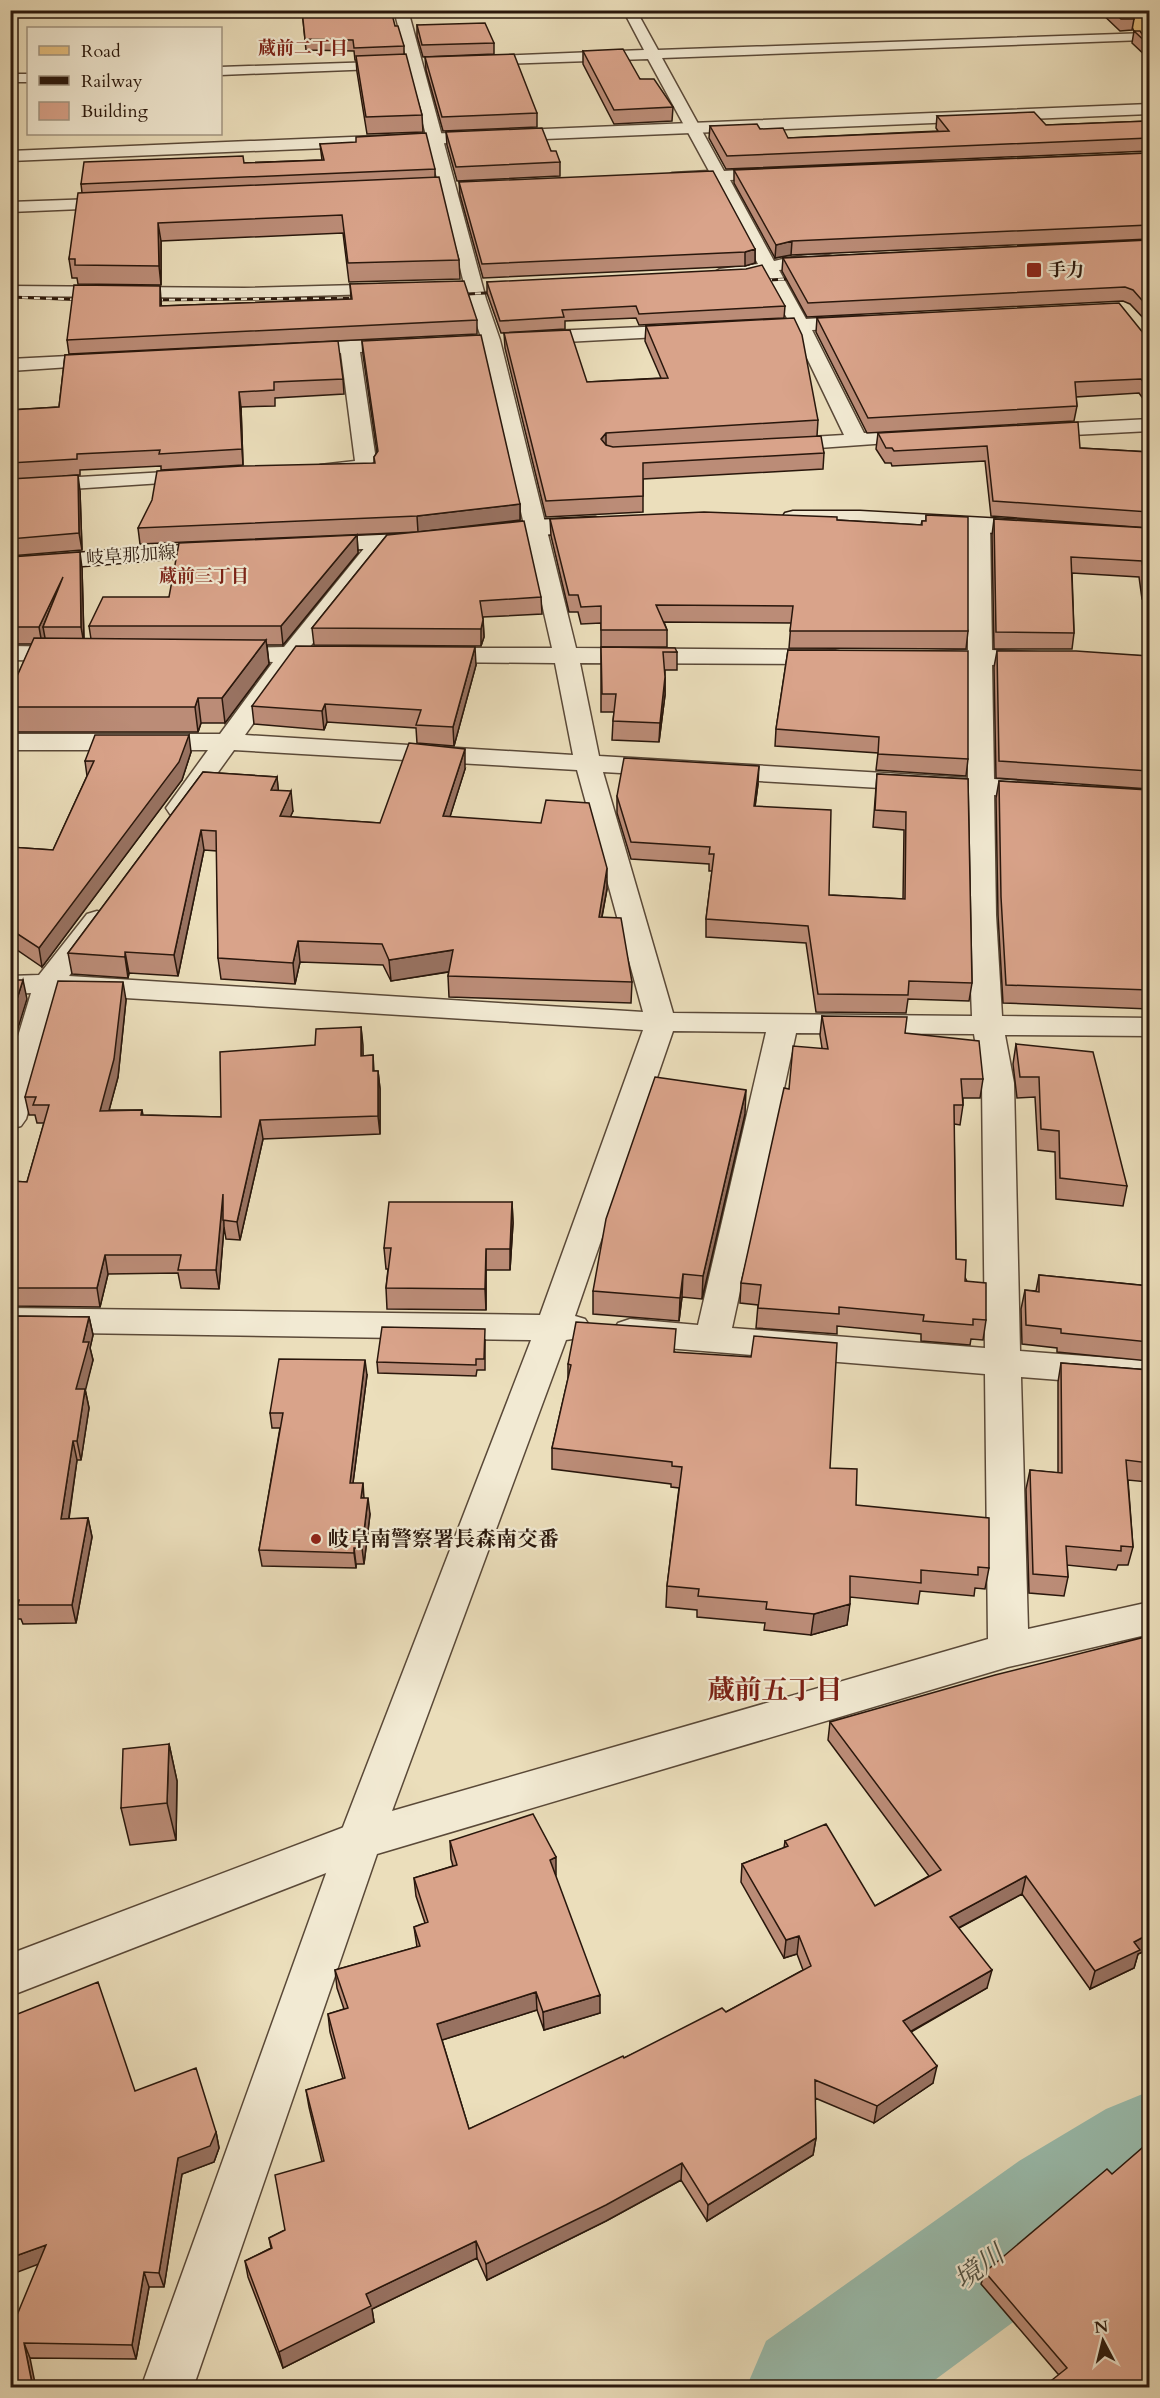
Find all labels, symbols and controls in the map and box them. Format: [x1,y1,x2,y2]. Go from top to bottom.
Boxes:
legend [27,27,222,135]
district label: 蔵前二丁目 [258,36,348,61]
text: Road [81,39,121,64]
text: Railway [81,69,143,94]
text: Building [81,99,149,124]
place label: 手力 [1048,258,1084,283]
marker: 手力 [1025,261,1043,279]
street label: 岐阜那加線 [85,540,177,571]
district label: 蔵前三丁目 [159,564,249,589]
place label: 岐阜南警察署長森南交番 [328,1525,559,1554]
marker: 岐阜南警察署長森南交番 [309,1532,323,1546]
district label: 蔵前五丁目 [708,1672,843,1709]
water label: 境川 [947,2235,1014,2298]
north arrow [1073,2311,1133,2371]
text: N [1093,2315,1110,2339]

